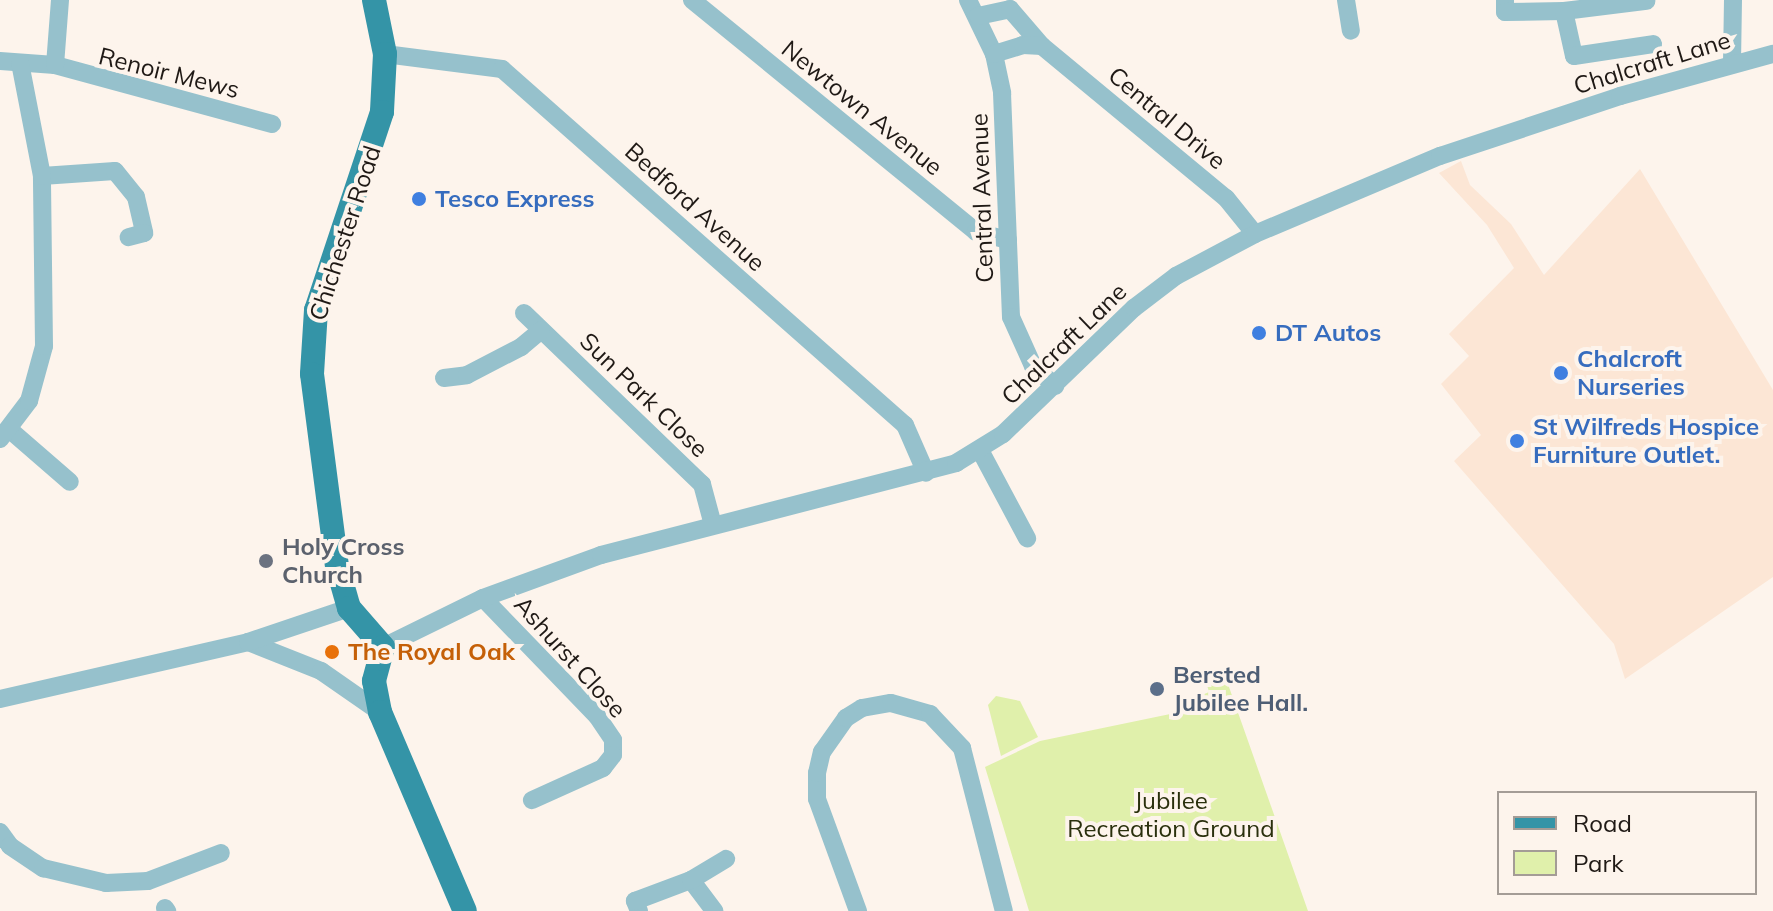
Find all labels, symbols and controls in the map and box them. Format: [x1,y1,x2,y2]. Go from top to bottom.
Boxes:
street label: Chalcraft Lane [1570,26,1734,100]
street label: Newtown Avenue [776,34,948,182]
street label: Renoir Mews [96,42,242,104]
street label: Central Drive [1103,61,1231,175]
street label: Central Avenue [965,113,999,283]
street label: Bedford Avenue [619,137,771,277]
street label: Chichester Road [303,142,387,324]
place label: Tesco Express [435,185,595,213]
marker: Tesco Express [410,190,428,208]
street label: Chalcraft Lane [996,277,1132,411]
place label: DT Autos [1275,319,1381,347]
marker: DT Autos [1250,324,1268,342]
street label: Sun Park Close [574,327,714,463]
place label: Chalcroft Nurseries [1577,345,1685,401]
marker: Chalcroft Nurseries [1552,364,1570,382]
place label: St Wilfreds Hospice Furniture Outlet. [1533,413,1759,469]
marker: St Wilfreds Hospice Furniture Outlet. [1508,432,1526,450]
place label: Holy Cross Church [282,533,405,589]
marker: Holy Cross Church [257,552,275,570]
street label: Ashurst Close [508,590,632,724]
place label: The Royal Oak [348,638,515,666]
marker: The Royal Oak [323,643,341,661]
place label: Bersted Jubilee Hall. [1173,661,1308,717]
marker: Bersted Jubilee Hall. [1148,680,1166,698]
park label: Jubilee Recreation Ground [1067,787,1275,843]
legend [1497,791,1757,895]
text: Road [1573,808,1632,838]
text: Park [1573,848,1624,878]

